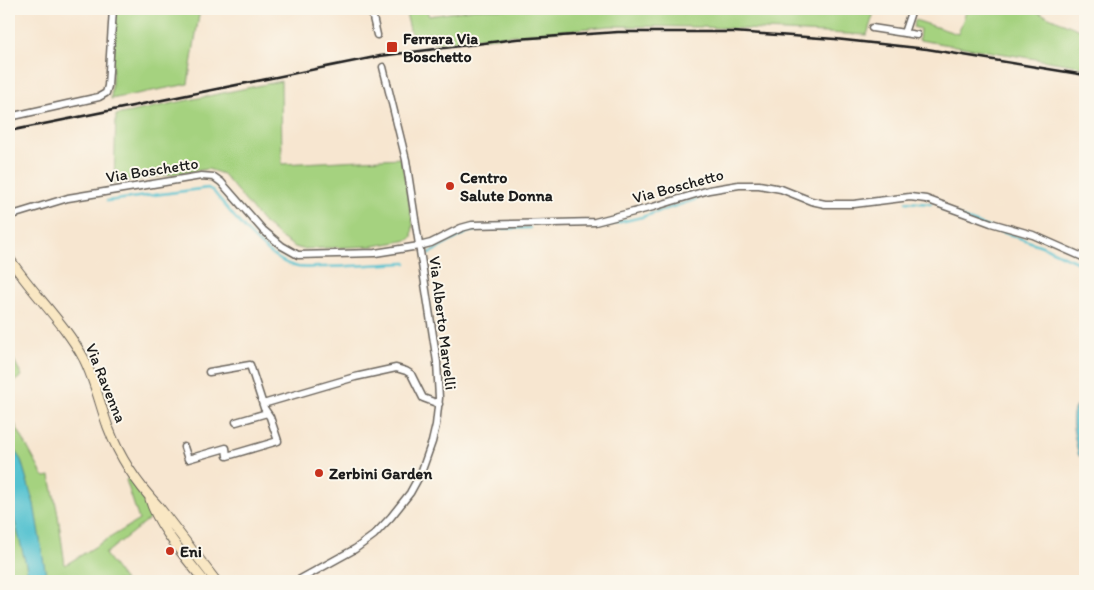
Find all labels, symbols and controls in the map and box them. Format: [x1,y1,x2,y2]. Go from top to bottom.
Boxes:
place label: Ferrara Via Boschetto [403,29,478,66]
marker: Ferrara Via Boschetto [385,40,399,54]
street label: Via Boschetto [104,153,200,187]
street label: Via Boschetto [630,165,726,207]
place label: Centro Salute Donna [460,168,553,205]
marker: Centro Salute Donna [444,180,456,192]
street label: Via Alberto Marvelli [425,255,461,391]
street label: Via Ravenna [82,341,131,425]
place label: Zerbini Garden [329,464,433,483]
marker: Zerbini Garden [313,467,325,479]
place label: Eni [180,542,202,561]
marker: Eni [164,545,176,557]

